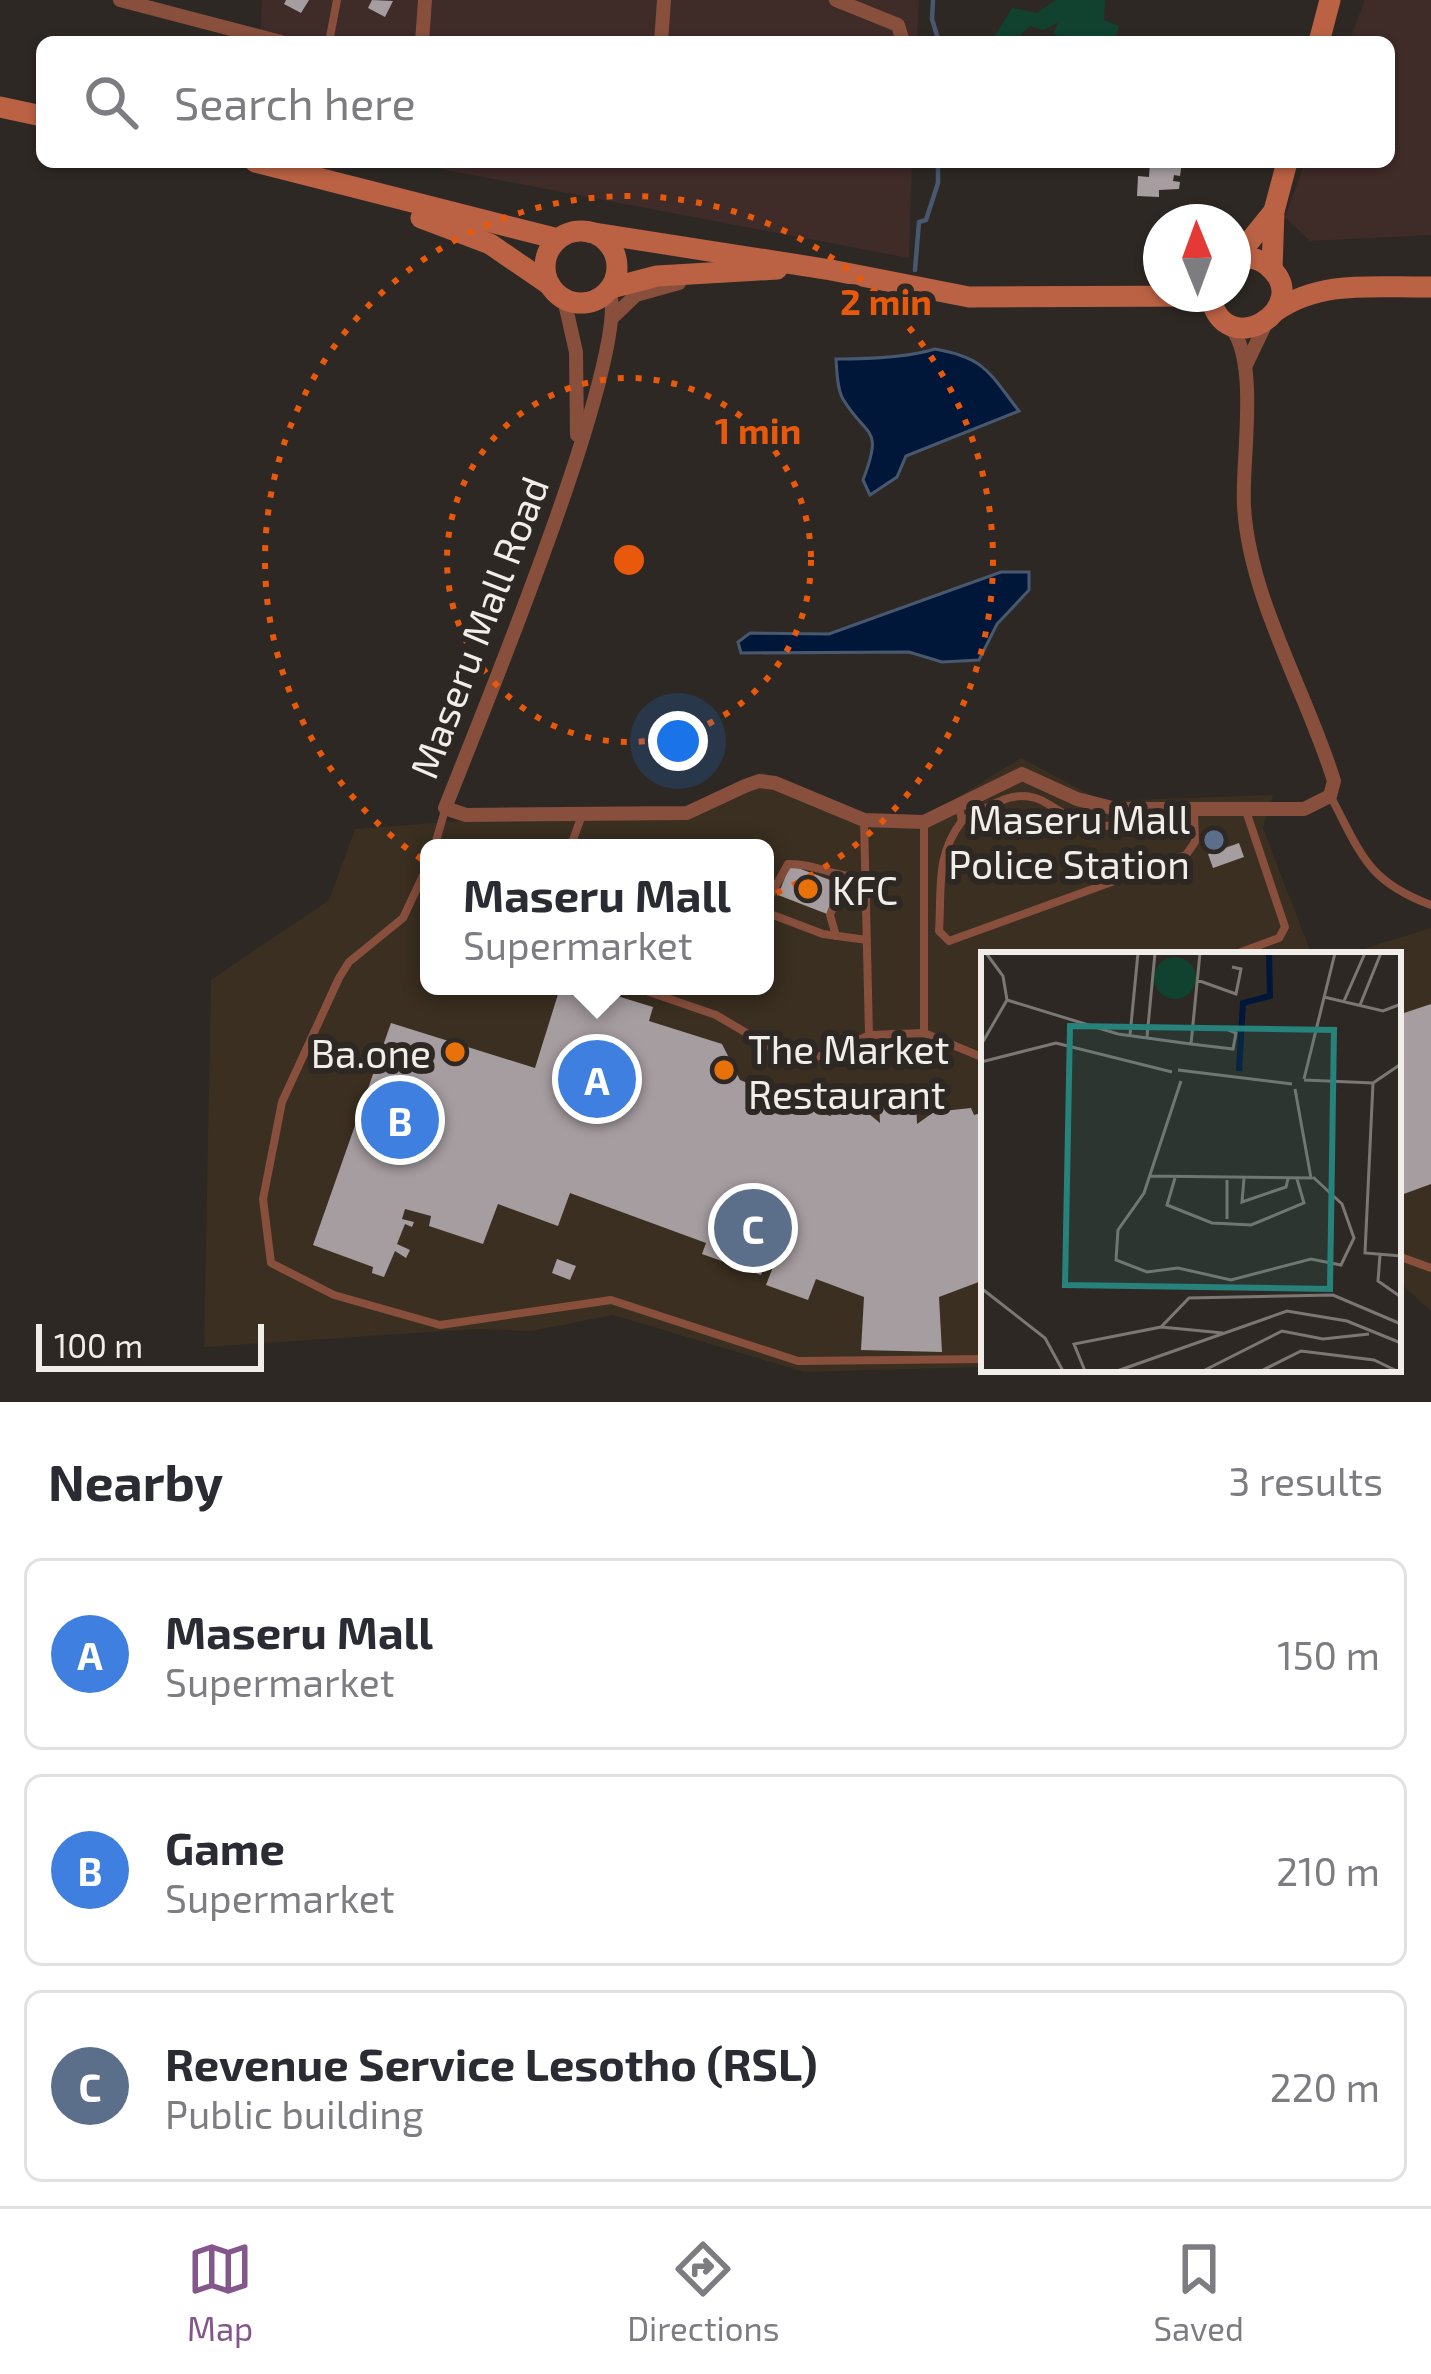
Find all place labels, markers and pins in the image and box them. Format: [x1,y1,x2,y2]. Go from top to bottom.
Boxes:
centre of rings [608,539,650,581]
place label: Maseru Mall Police Station [948,795,1190,887]
marker: Maseru Mall Police Station [1201,827,1227,853]
place label: KFC [832,866,898,913]
marker: KFC [795,876,821,902]
place label: The Market Restaurant [748,1025,949,1117]
place label: Ba.one [311,1029,431,1076]
pin: A [558,1034,636,1124]
marker: Ba.one [442,1039,468,1065]
marker: The Market Restaurant [711,1057,737,1083]
pin: B [361,1075,439,1165]
pin: C [714,1183,792,1273]

